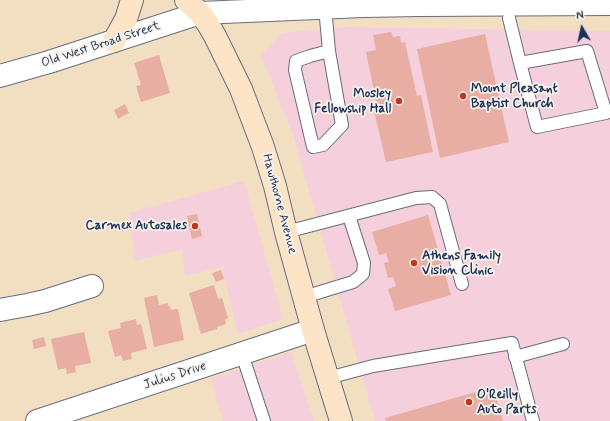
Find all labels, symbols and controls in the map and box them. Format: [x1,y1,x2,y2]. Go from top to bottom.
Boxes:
north arrow [562,8,602,48]
text: N [575,9,585,24]
street label: Old West Broad Street [40,18,162,72]
place label: Mount Pleasant Baptist Church [471,81,558,112]
place label: Mosley Fellowship Hall [314,86,391,117]
marker: Mount Pleasant Baptist Church [458,91,468,101]
marker: Mosley Fellowship Hall [394,96,404,106]
street label: Hawthorne Avenue [258,152,300,256]
place label: Carmex Autosales [86,218,187,234]
marker: Carmex Autosales [190,221,200,231]
place label: Athens Family Vision Clinic [422,248,501,279]
marker: Athens Family Vision Clinic [409,258,419,268]
street label: Julius Drive [142,359,208,393]
place label: O'Reilly Auto Parts [477,387,536,418]
marker: O'Reilly Auto Parts [464,397,474,407]

